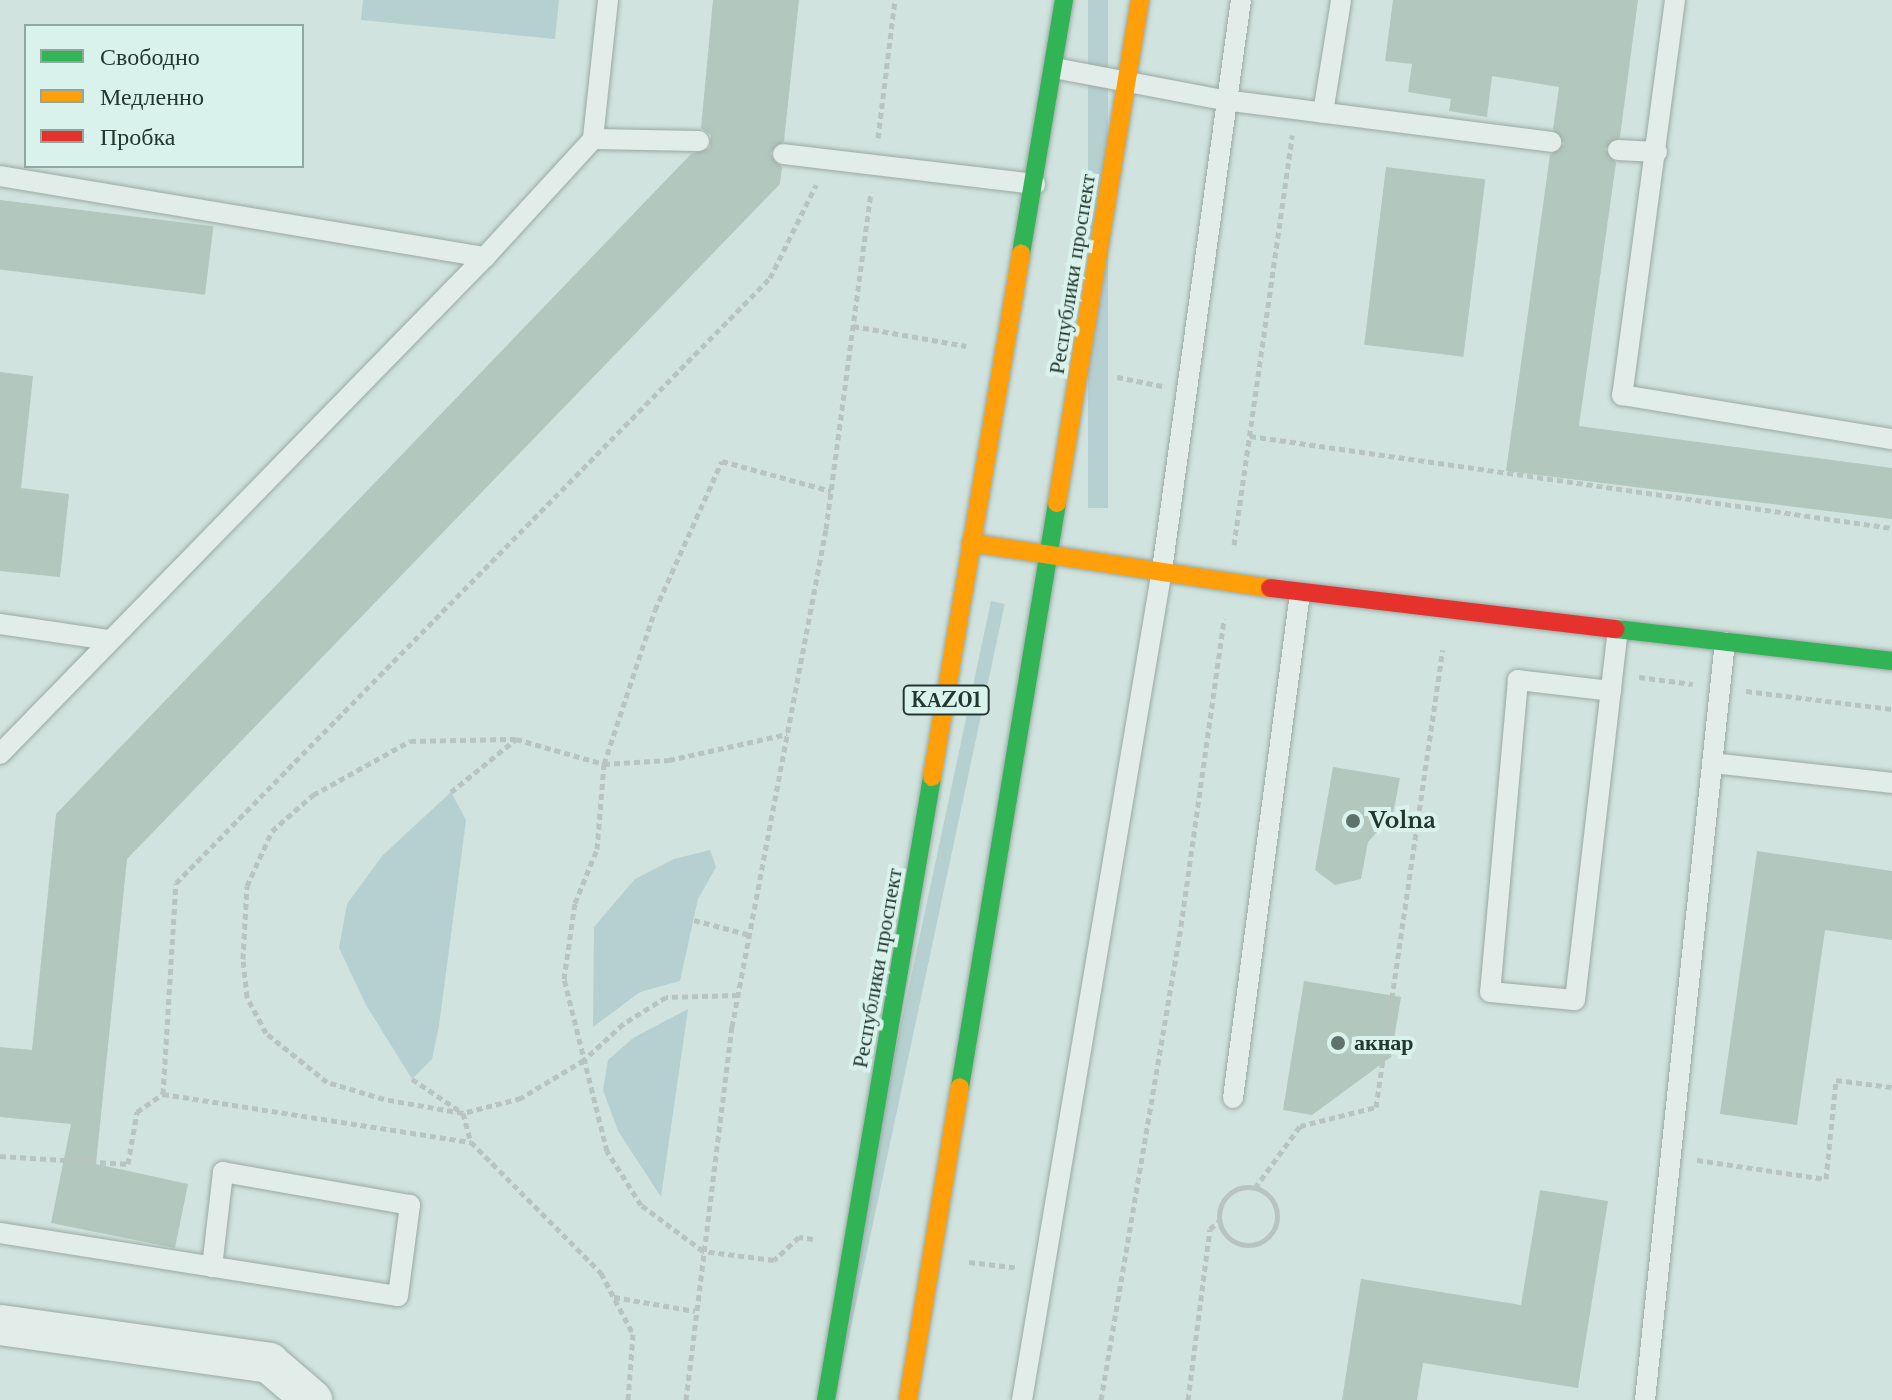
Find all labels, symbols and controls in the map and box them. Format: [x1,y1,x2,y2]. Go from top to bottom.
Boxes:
legend [24,24,304,168]
text: Свободно [100,42,200,71]
text: Медленно [100,82,204,111]
text: Пробка [100,122,176,151]
street label: Республики проспект [1043,172,1101,376]
road number: KАZ01 [902,684,990,716]
place label: Volna [1369,808,1436,834]
marker: Volna [1344,812,1362,830]
street label: Республики проспект [846,866,908,1070]
place label: акнар [1354,1030,1414,1056]
marker: акнар [1329,1034,1347,1052]

